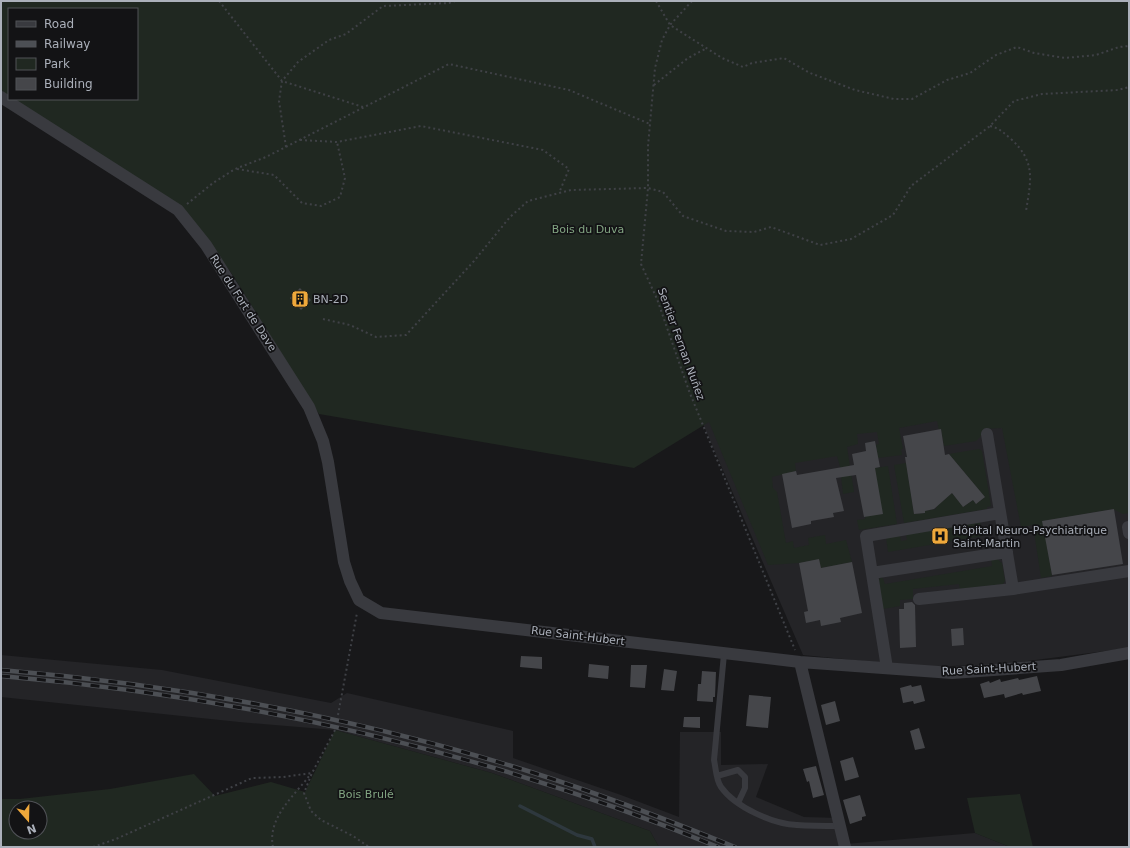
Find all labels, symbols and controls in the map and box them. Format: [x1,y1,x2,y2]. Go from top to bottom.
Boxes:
legend [8,8,138,100]
text: Road [44,17,74,31]
text: Railway [44,37,90,51]
text: Park [44,57,70,71]
text: Building [44,77,93,91]
park label: Bois du Duva [552,223,624,236]
street label: Rue du Fort de Dave [207,252,279,354]
street label: Sentier Fernan Nuñez [655,286,707,402]
building icon: BN-2D [290,289,310,309]
place label: BN-2D [313,293,348,306]
place label: Hôpital Neuro-Psychiatrique Saint-Martin [953,524,1107,550]
hospital icon: Hôpital Neuro-Psychiatrique Saint-Martin [930,526,950,546]
street label: Rue Saint-Hubert [530,624,626,648]
street label: Rue Saint-Hubert [942,660,1037,678]
park label: Bois Brulé [338,788,394,801]
north arrow [8,800,48,840]
text: N [25,821,38,837]

